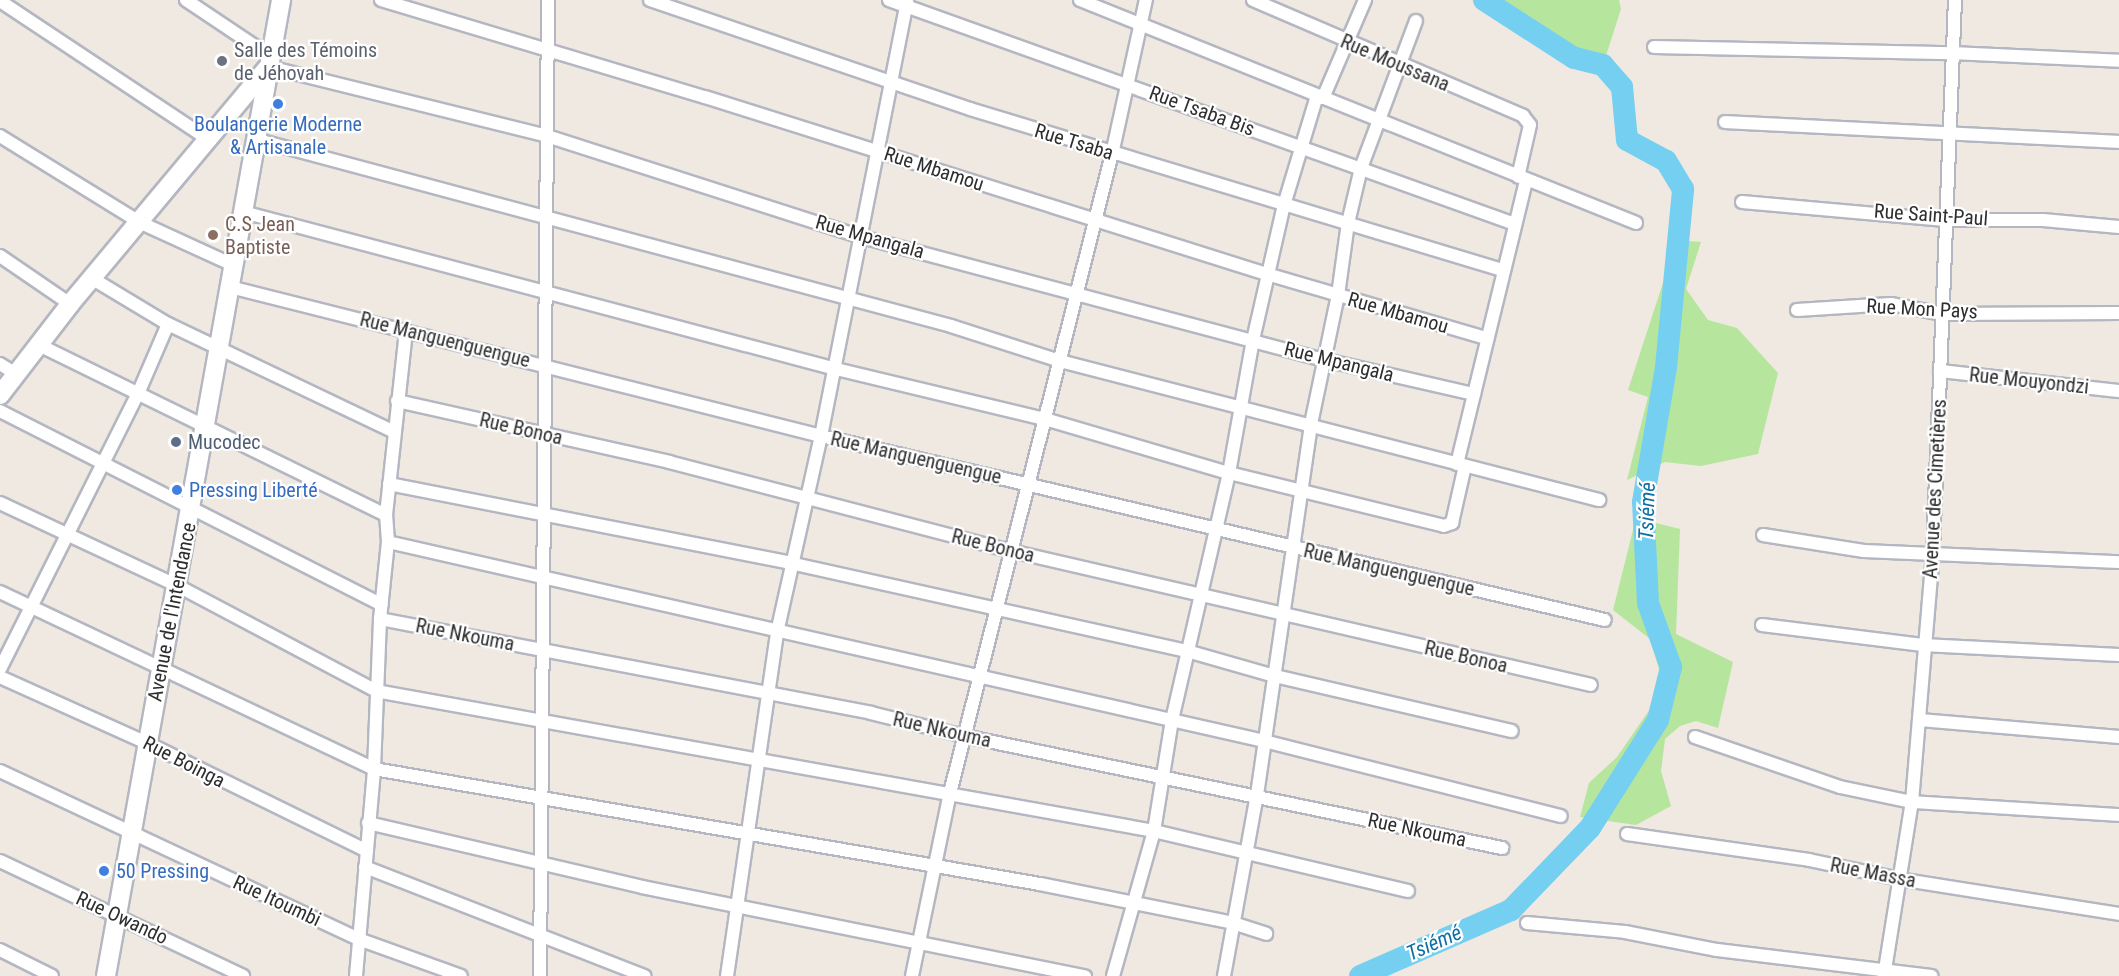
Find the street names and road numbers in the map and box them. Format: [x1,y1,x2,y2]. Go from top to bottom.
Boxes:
street label: Rue Moussana [1337,29,1453,97]
street label: Rue Tsaba Bis [1146,81,1258,141]
street label: Rue Tsaba [1031,119,1117,165]
street label: Rue Mbamou [881,142,987,196]
street label: Rue Saint-Paul [1873,199,1989,231]
street label: Rue Mpangala [813,210,927,264]
street label: Rue Mbamou [1345,287,1451,339]
street label: Rue Mon Pays [1866,294,1978,324]
street label: Rue Manguenguengue [357,307,533,373]
street label: Rue Mpangala [1282,337,1396,387]
street label: Rue Mouyondzi [1968,363,2090,399]
street label: Avenue des Cimetières [1918,399,1952,579]
street label: Rue Bonoa [477,408,565,450]
street label: Rue Manguenguengue [828,427,1004,489]
street label: Avenue de l'Intendance [143,521,201,703]
street label: Rue Bonoa [949,524,1037,568]
street label: Rue Manguenguengue [1301,539,1477,601]
street label: Rue Nkouma [414,614,516,656]
street label: Rue Bonoa [1422,636,1510,678]
street label: Rue Nkouma [891,707,993,753]
street label: Rue Boinga [139,731,229,793]
street label: Rue Nkouma [1366,808,1468,852]
street label: Rue Massa [1828,853,1918,893]
street label: Rue Itoumbi [229,870,325,932]
street label: Rue Owando [72,886,172,950]

